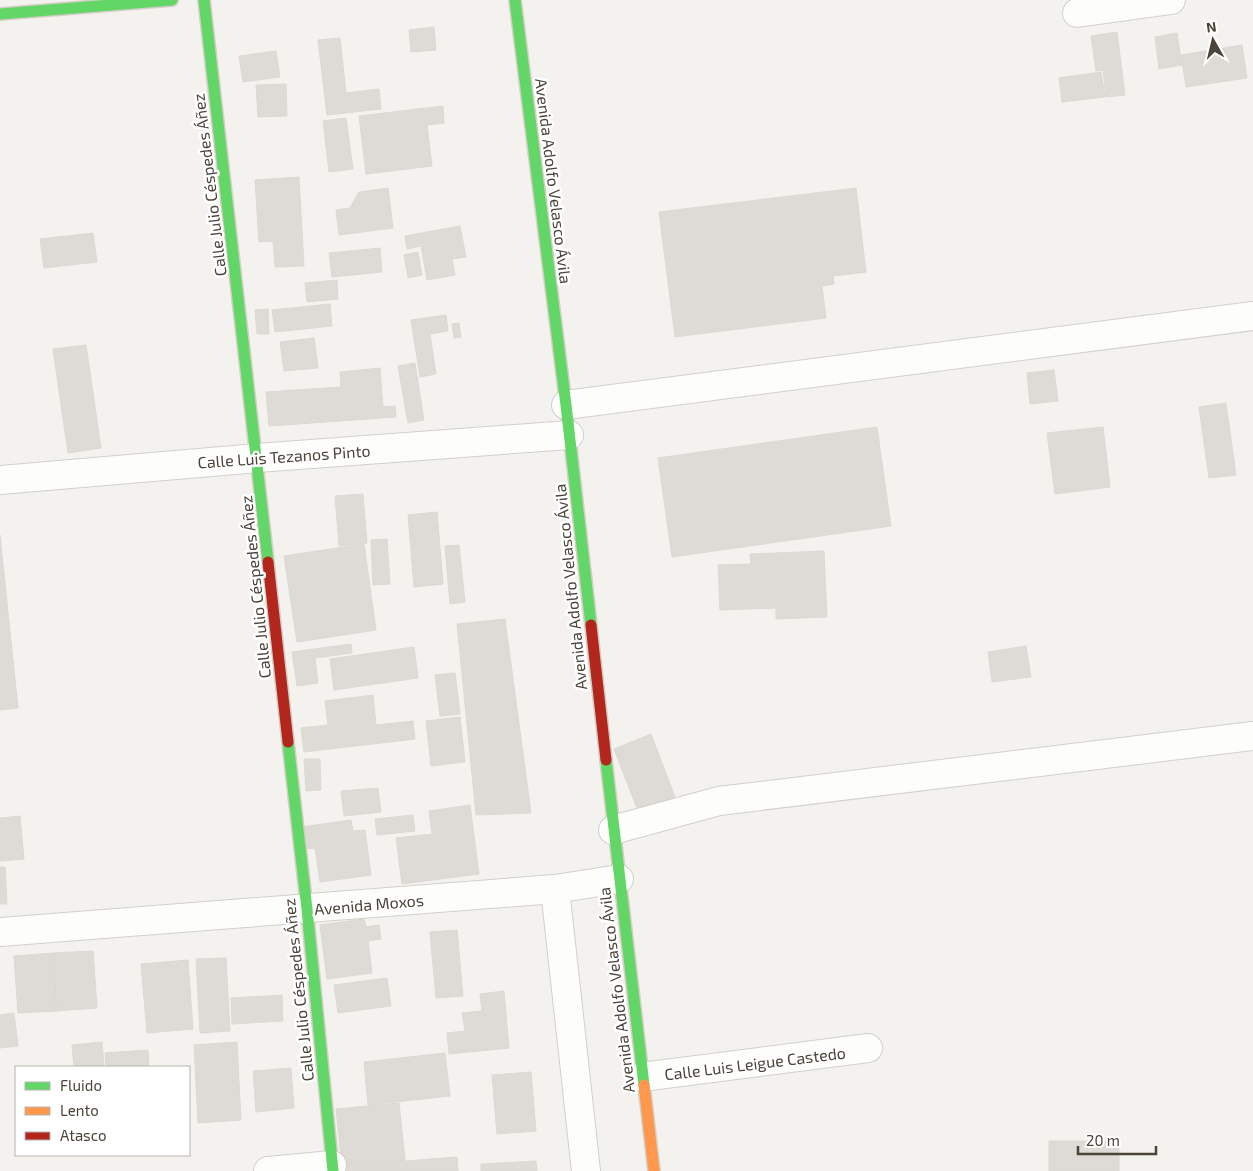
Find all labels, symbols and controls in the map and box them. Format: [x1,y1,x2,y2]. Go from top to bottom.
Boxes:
north arrow [1188,15,1238,65]
text: N [1205,18,1217,36]
street label: Avenida Adolfo Velasco Ávila [532,77,576,285]
street label: Calle Julio Céspedes Áñez [188,93,230,277]
street label: Calle Luis Tezanos Pinto [197,440,371,472]
street label: Avenida Adolfo Velasco Ávila [550,483,590,691]
street label: Calle Julio Céspedes Áñez [236,495,274,679]
street label: Avenida Adolfo Velasco Ávila [594,886,638,1094]
street label: Avenida Moxos [313,890,425,918]
street label: Calle Julio Céspedes Áñez [279,898,317,1082]
street label: Calle Luis Leigue Castedo [663,1042,847,1084]
legend [15,1066,190,1156]
text: Fluido [60,1076,102,1094]
text: Lento [60,1101,99,1119]
scale bar [1078,1124,1156,1156]
text: Atasco [60,1126,106,1144]
text: 20 m [1086,1131,1120,1149]

